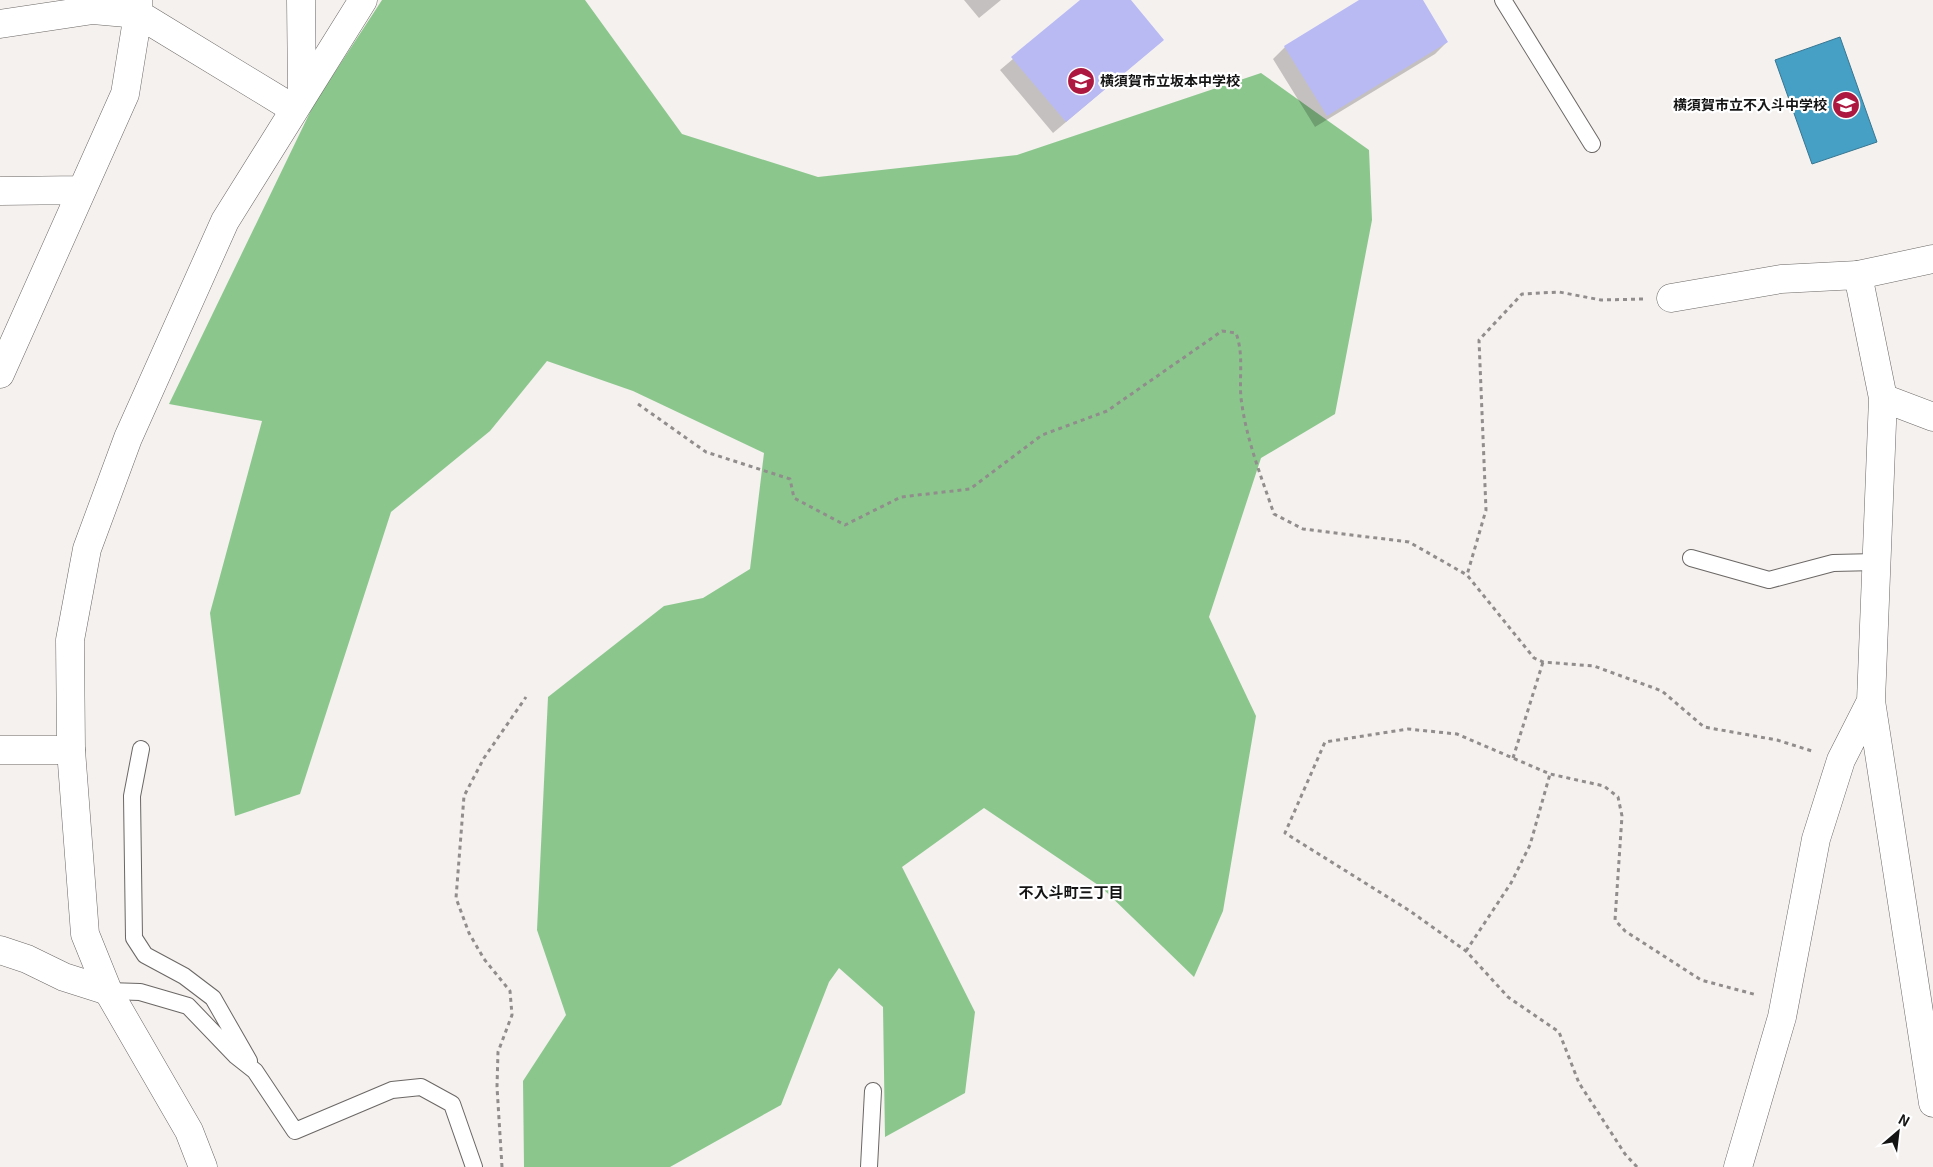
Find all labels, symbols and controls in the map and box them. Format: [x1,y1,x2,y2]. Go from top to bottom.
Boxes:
school or university icon: 横須賀市立坂本中学校 [1066,66,1096,96]
place label: 横須賀市立坂本中学校 [1100,70,1240,90]
school or university icon: 横須賀市立不入斗中学校 [1831,90,1861,120]
place label: 横須賀市立不入斗中学校 [1673,94,1827,114]
district label: 不入斗町三丁目 [1018,881,1124,902]
north arrow [1873,1107,1923,1157]
text: N [1895,1108,1914,1131]

